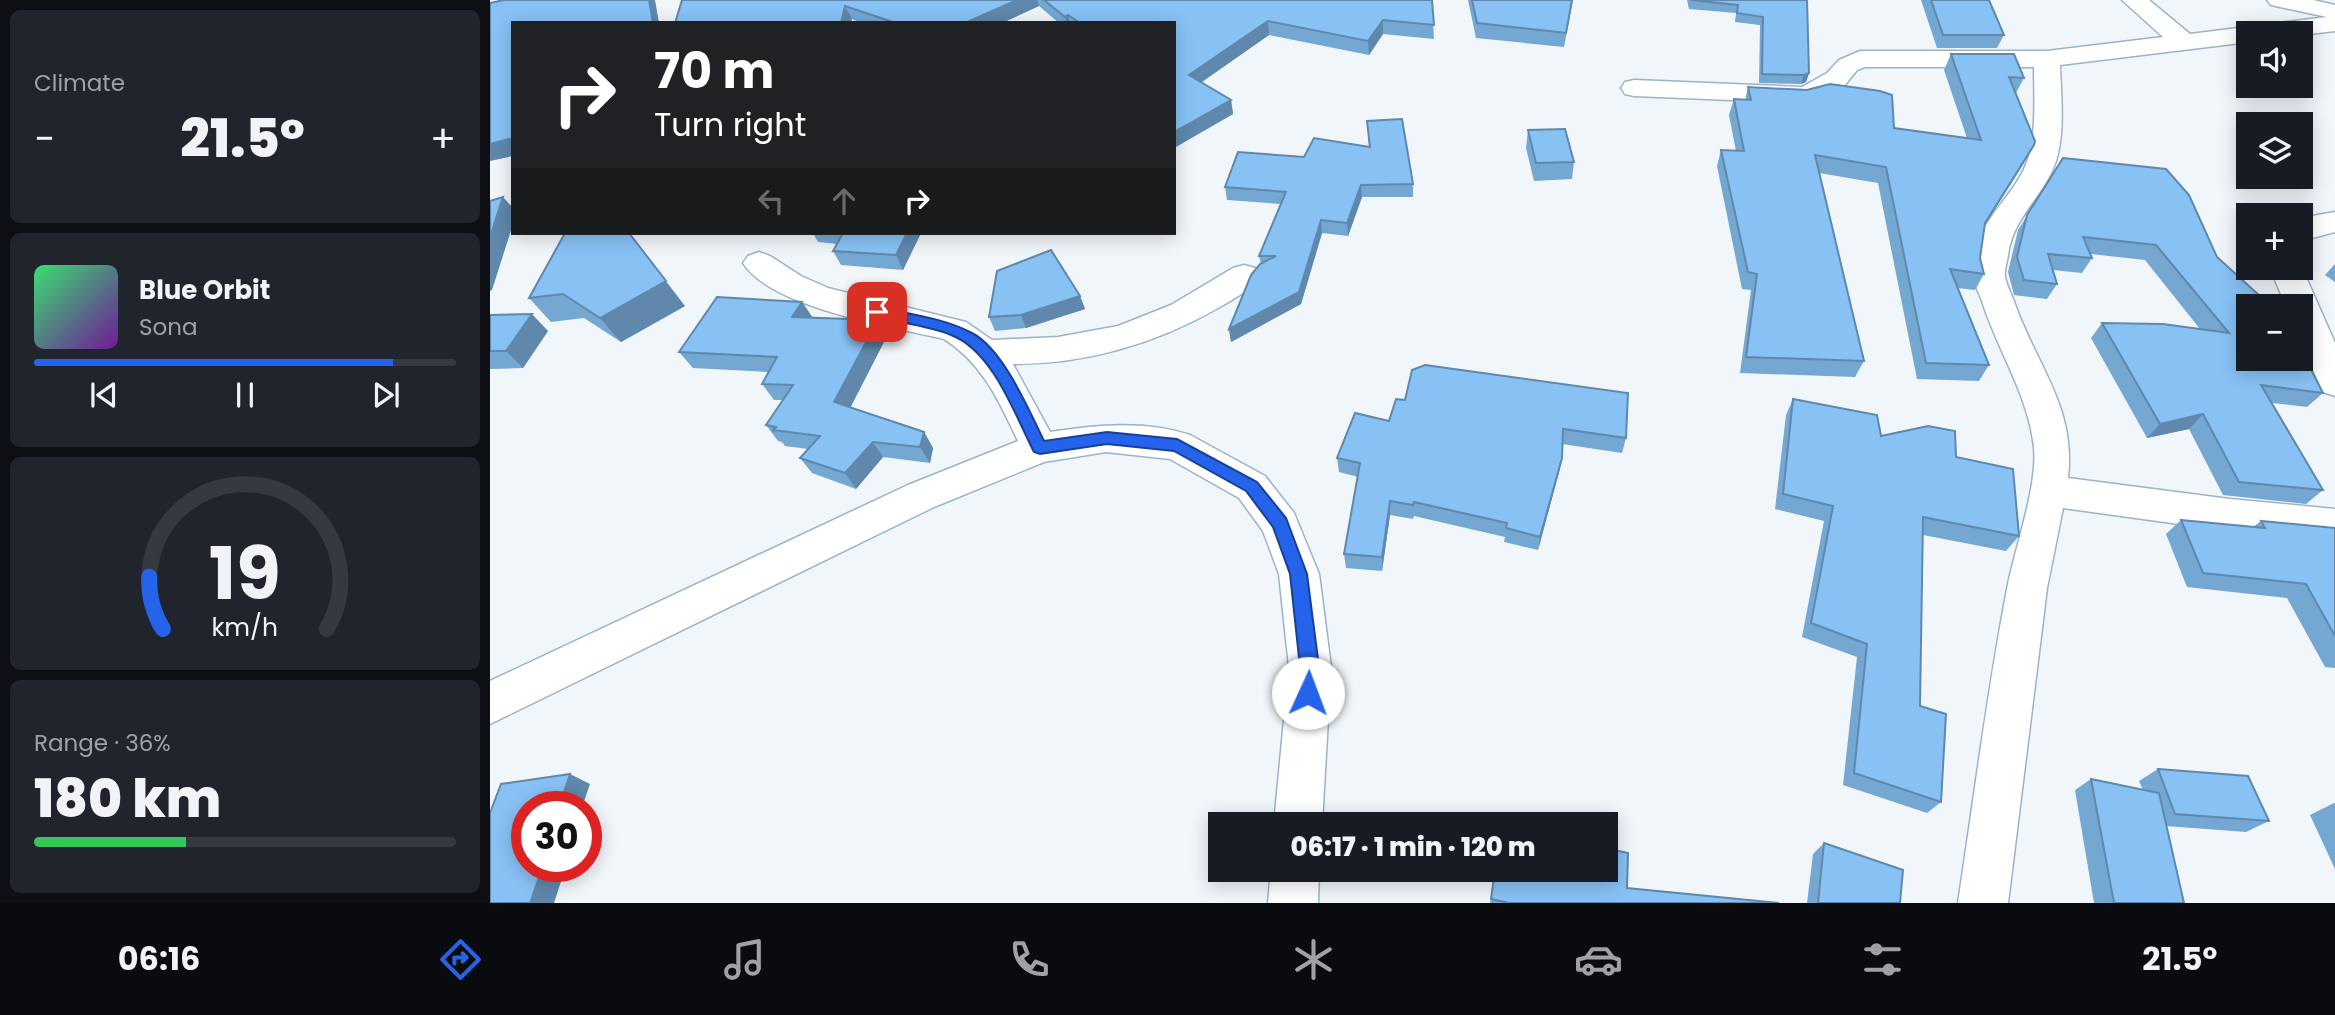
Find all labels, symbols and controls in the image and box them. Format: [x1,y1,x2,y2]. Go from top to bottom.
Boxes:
map controls [2236,21,2313,371]
button: sound [2236,21,2313,98]
text: 70 m [654,37,774,105]
icon: right [539,49,630,140]
text: Climate [34,67,125,99]
text: 21.5° [180,102,305,175]
text: Turn right [654,102,806,147]
text: − [34,112,55,165]
text: + [430,112,456,165]
button: layers [2236,112,2313,189]
icon: left [752,182,790,220]
icon: ahead [825,182,863,220]
icon: right [898,182,936,220]
button: + [2236,203,2313,280]
text: Blue Orbit [139,272,270,308]
pin [847,282,907,342]
icon: arrive [858,293,896,331]
button: − [2236,294,2313,371]
text: Sona [139,311,198,343]
icon: previous [85,376,123,414]
icon: pause [226,376,264,414]
icon: next [367,376,405,414]
text: 19 [209,524,281,625]
text: km/h [212,610,278,645]
position arrow [1271,656,1345,730]
text: Range · 36% [34,727,171,759]
text: 180 km [34,762,221,835]
speed limit sign: 30 [511,791,602,882]
text: 06:17 · 1 min · 120 m [1290,829,1536,865]
icon: directions [436,935,485,984]
icon: music [720,935,769,984]
icon: phone [1005,935,1054,984]
icon: climate [1289,935,1338,984]
icon: car [1574,935,1623,984]
icon: filters [1858,935,1907,984]
text: 06:16 [118,936,200,981]
text: 21.5° [2142,936,2217,981]

